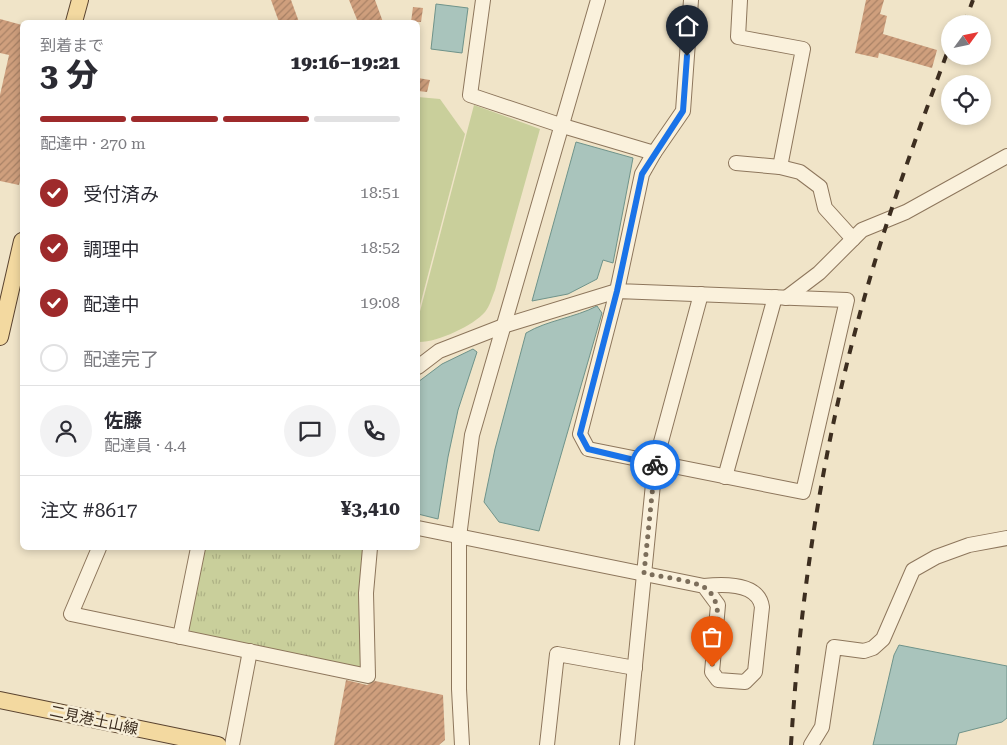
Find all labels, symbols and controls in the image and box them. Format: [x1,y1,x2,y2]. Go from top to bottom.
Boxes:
pin [666,5,708,56]
icon: home [673,12,701,40]
north arrow [941,15,991,65]
map controls [941,15,991,125]
text: 到着まで [40,36,104,55]
text: 19:16–19:21 [291,51,400,74]
text: 3 分 [40,56,98,94]
button: locate [941,75,991,125]
text: 配達中 · 270 m [40,134,146,153]
icon: check [40,179,68,207]
text: 受付済み [83,183,159,206]
text: 18:51 [360,183,400,202]
icon: check [40,234,68,262]
text: 調理中 [83,238,140,261]
text: 18:52 [360,238,400,257]
icon: check [40,289,68,317]
text: 配達中 [83,293,140,316]
text: 19:08 [360,293,400,312]
text: 配達完了 [83,348,159,371]
button: person [40,405,92,457]
button: chat [284,405,336,457]
button: phone [348,405,400,457]
text: 佐藤 [104,409,142,432]
text: 配達員 · 4.4 [104,436,186,455]
courier [630,440,680,490]
icon: bike [641,451,669,479]
text: ¥3,410 [341,497,400,520]
text: 注文 #8617 [40,499,137,522]
pin [691,616,733,667]
icon: bag [698,623,726,651]
street label: 二見港土山線 [48,702,140,738]

